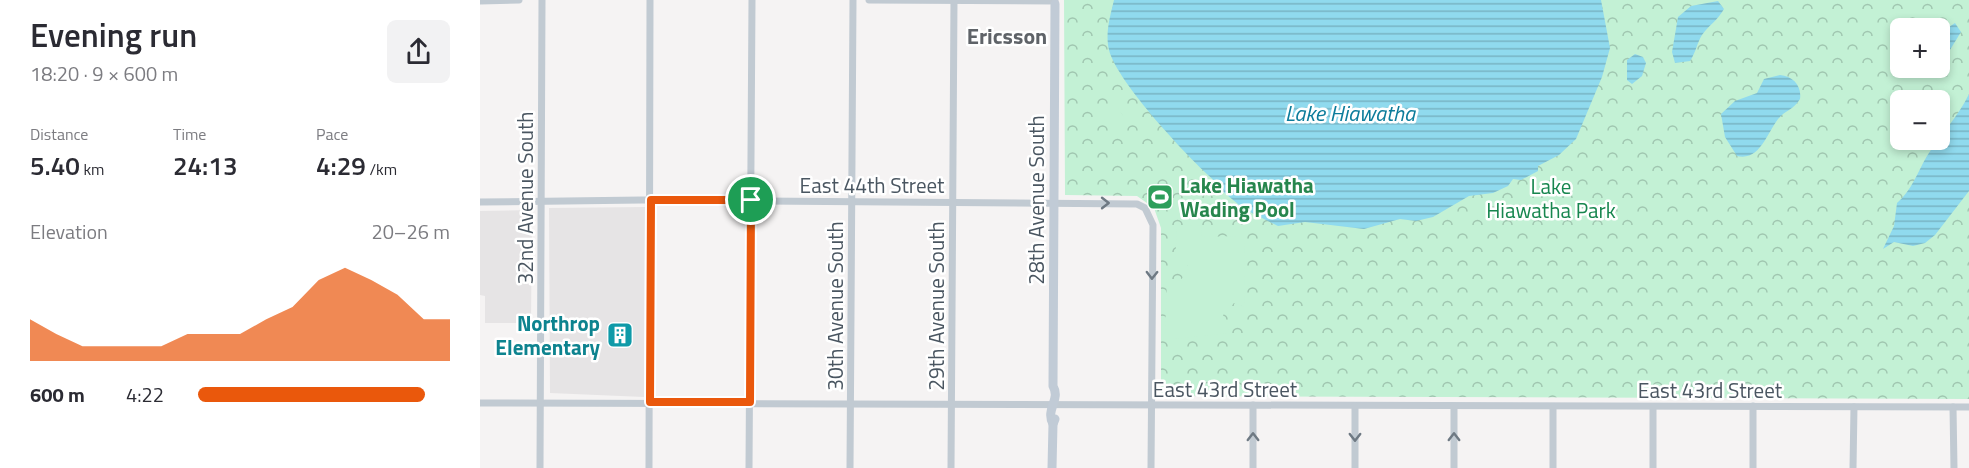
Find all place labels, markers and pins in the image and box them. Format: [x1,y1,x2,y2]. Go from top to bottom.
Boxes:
place label: Lake Hiawatha Wading Pool [1180,169,1314,225]
pin [725,174,776,225]
sports icon: Lake Hiawatha Wading Pool [1145,182,1175,212]
place label: Northrop Elementary [495,307,600,363]
building icon: Northrop Elementary [605,320,635,350]

